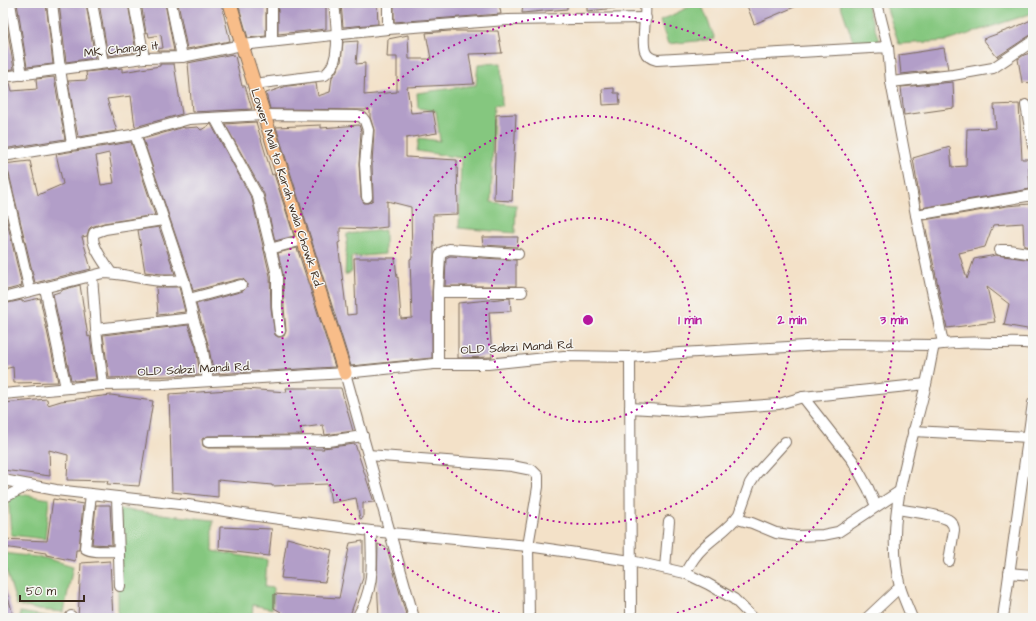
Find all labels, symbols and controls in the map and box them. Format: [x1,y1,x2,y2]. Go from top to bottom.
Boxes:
street label: MK, Change it [83,37,159,63]
street label: Lower Mall to Karah wala Chowk Rd. [246,86,327,290]
text: 1 min [678,312,702,329]
text: 2 min [777,312,806,329]
text: 3 min [879,312,908,329]
centre of rings [581,313,595,327]
street label: OLD Sabzi Mandi Rd. [460,336,574,359]
street label: OLD Sabzi Mandi Rd. [137,358,251,381]
scale bar [20,577,84,603]
text: 50 m [26,583,57,600]

